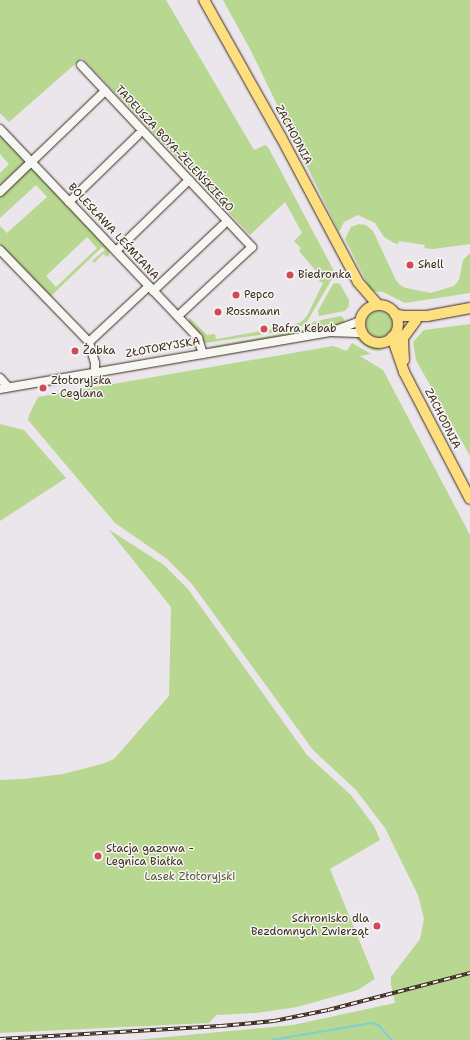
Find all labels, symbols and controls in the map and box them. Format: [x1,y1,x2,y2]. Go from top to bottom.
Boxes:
street label: TADEUSZA BOYA-ŻELEŃSKIEGO [112,83,236,215]
street label: ZACHODNIA [272,103,314,167]
street label: BOLESŁAWA LEŚMIANA [65,181,161,283]
place label: Shell [418,258,444,272]
marker: Shell [405,260,415,270]
place label: Biedronka [298,268,351,282]
marker: Biedronka [285,270,295,280]
place label: Pepco [244,288,274,302]
marker: Pepco [231,290,241,300]
place label: Rossmann [226,305,280,319]
marker: Rossmann [213,307,223,317]
place label: Bafra Kebab [272,322,337,336]
marker: Bafra Kebab [259,324,269,334]
street label: ZŁOTORYJSKA [125,335,201,361]
place label: Żabka [83,344,115,358]
marker: Żabka [70,346,80,356]
place label: Złotoryjska - Ceglana [51,375,111,401]
marker: Złotoryjska - Ceglana [38,383,48,393]
street label: ZACHODNIA [421,387,463,451]
place label: Stacja gazowa - Legnica Białka [106,843,194,869]
marker: Stacja gazowa - Legnica Białka [93,851,103,861]
park label: Lasek Złotoryjski [145,870,235,884]
place label: Schronisko dla Bezdomnych Zwierząt [251,913,369,939]
marker: Schronisko dla Bezdomnych Zwierząt [372,921,382,931]

